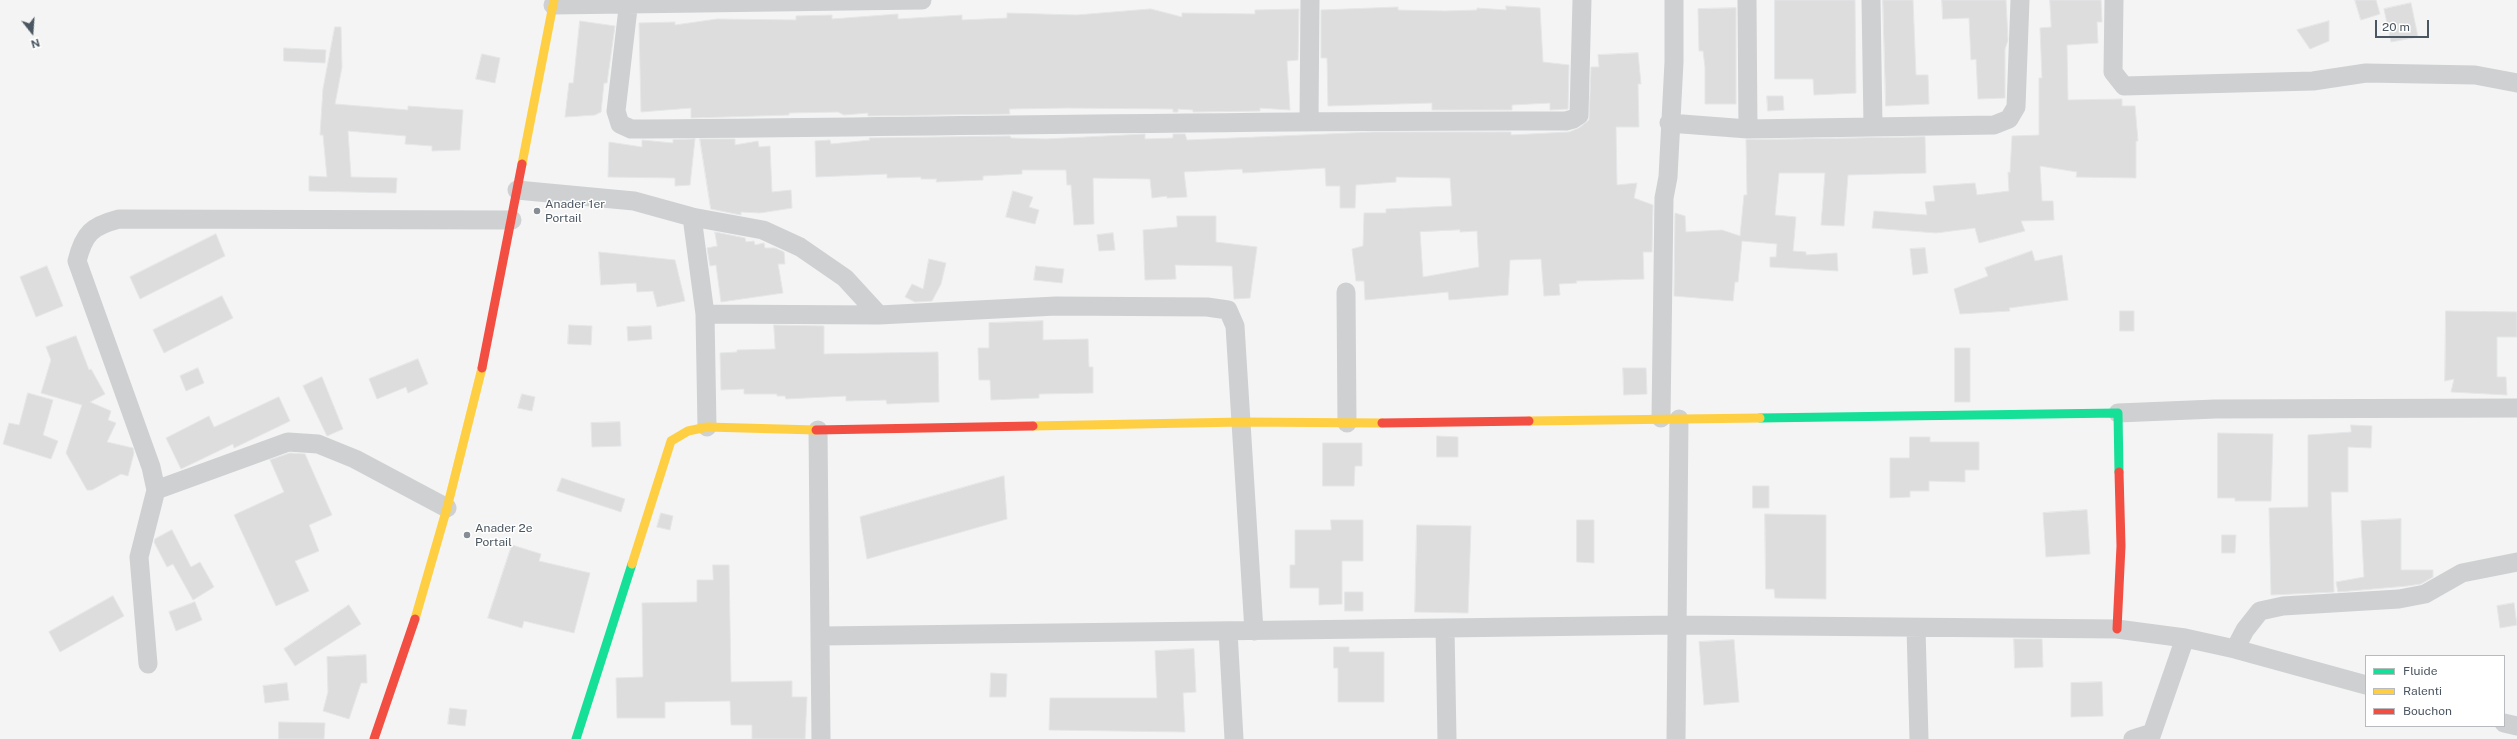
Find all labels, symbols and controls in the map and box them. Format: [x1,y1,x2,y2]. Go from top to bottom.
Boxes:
north arrow [12,12,52,52]
scale bar [2377,12,2431,38]
text: 20 m [2382,20,2410,34]
text: N [30,36,41,50]
place label: Anader 1er Portail [545,197,605,225]
marker: Anader 1er Portail [532,206,542,216]
place label: Anader 2e Portail [475,521,533,549]
marker: Anader 2e Portail [462,530,472,540]
legend [2365,655,2505,727]
text: Fluide [2403,664,2438,678]
text: Ralenti [2403,684,2442,698]
text: Bouchon [2403,704,2452,718]

